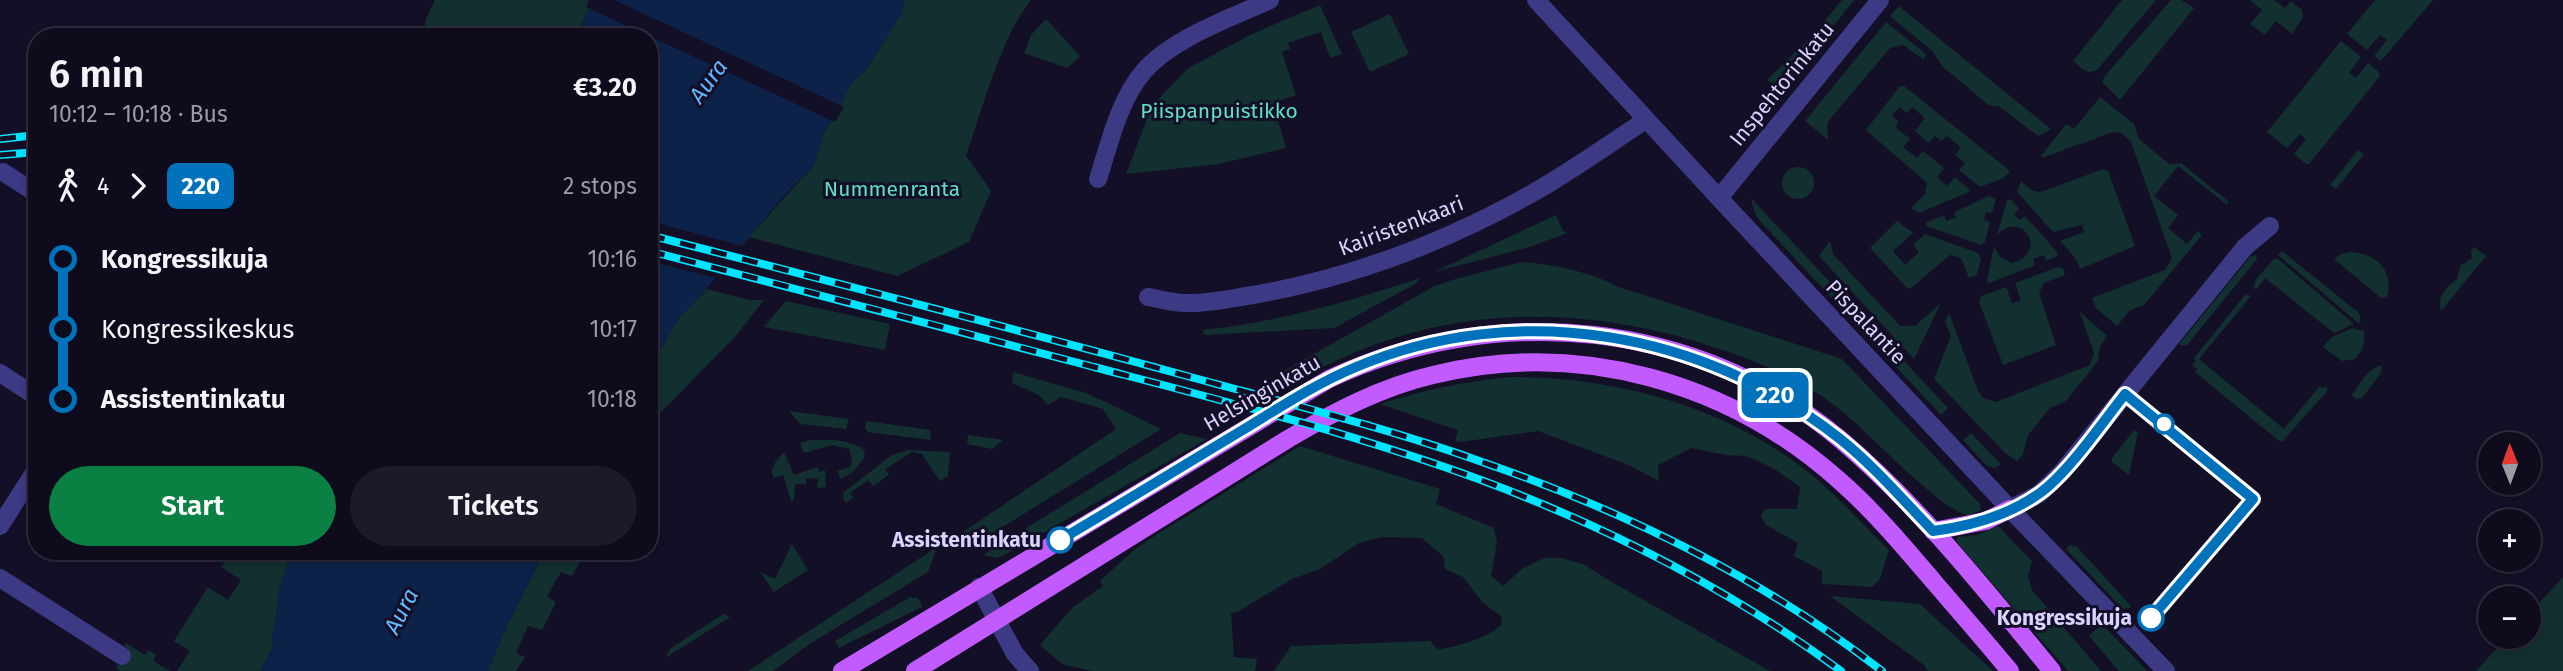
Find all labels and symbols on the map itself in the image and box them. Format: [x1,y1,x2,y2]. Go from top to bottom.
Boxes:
street label: Inspehtorinkatu [1724,17,1840,151]
water label: Aura [682,54,733,109]
park label: Piispanpuistikko [1140,98,1298,124]
park label: Nummenranta [824,176,960,202]
street label: Kairistenkaari [1335,190,1467,262]
street label: Pispalantie [1820,274,1912,370]
street label: Helsinginkatu [1199,349,1325,437]
line badge: 220 [1735,372,1815,418]
unlabelled marker [2154,414,2174,434]
north arrow [2478,432,2541,495]
place label: Assistentinkatu [891,527,1041,553]
marker: Assistentinkatu [1047,527,1073,553]
water label: Aura [377,584,424,639]
place label: Kongressikuja [1997,605,2132,631]
marker: Kongressikuja [2138,605,2164,631]

